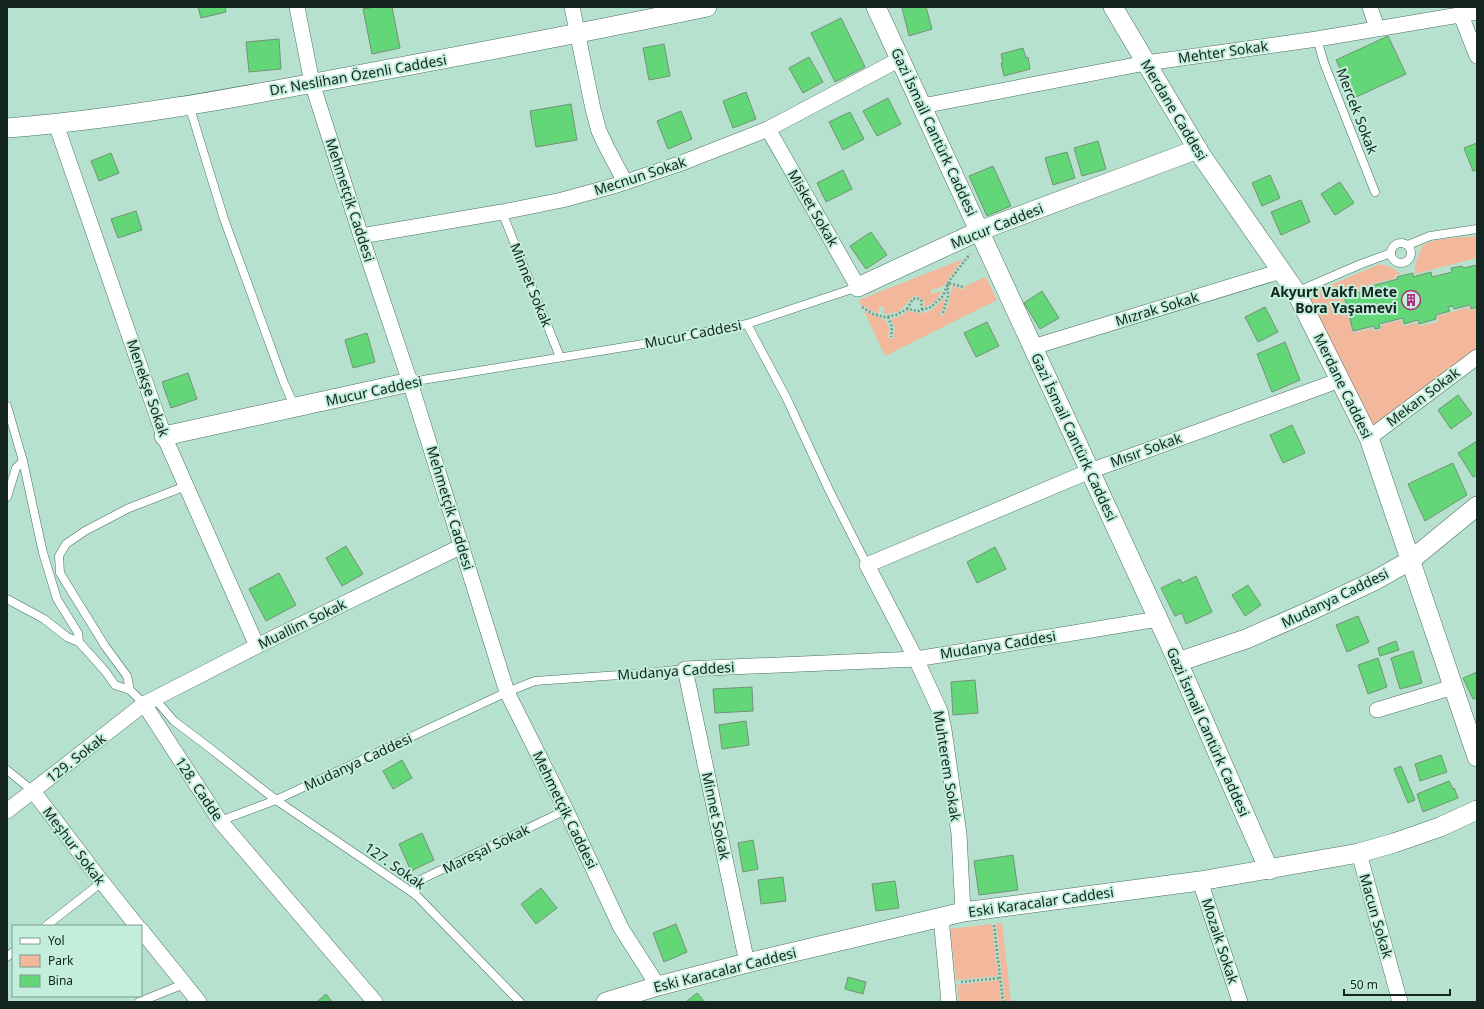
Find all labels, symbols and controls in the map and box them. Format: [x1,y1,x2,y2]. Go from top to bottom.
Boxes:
street label: Mehter Sokak [1177,36,1270,67]
street label: Gazi İsmail Cantürk Caddesi [887,45,982,219]
street label: Dr. Neslihan Özenli Caddesi [268,50,448,99]
street label: Merdane Caddesi [1137,56,1212,164]
street label: Mercek Sokak [1332,65,1383,157]
street label: Mehmetçik Caddesi [322,136,379,264]
street label: Mecnun Sokak [591,152,689,199]
street label: Misket Sokak [784,166,843,250]
street label: Mucur Caddesi [948,198,1046,253]
street label: Minnet Sokak [506,240,557,330]
place label: Akyurt Vakfı Mete Bora Yaşamevi [1270,282,1397,317]
street label: Mızrak Sokak [1113,287,1201,330]
building icon: Akyurt Vakfı Mete Bora Yaşamevi [1400,289,1422,311]
street label: Mucur Caddesi [643,315,743,352]
street label: Merdane Caddesi [1310,330,1377,442]
street label: Menekşe Sokak [123,337,174,440]
street label: Gazi İsmail Cantürk Caddesi [1027,350,1122,524]
street label: Mekan Sokak [1382,362,1464,430]
street label: Mucur Caddesi [324,371,424,410]
street label: Mısır Sokak [1107,428,1185,471]
street label: Mehmetçik Caddesi [423,443,478,572]
street label: Mudanya Caddesi [1278,563,1392,632]
street label: Muallim Sokak [255,594,349,653]
street label: Mudanya Caddesi [939,626,1057,663]
street label: Gazi İsmail Cantürk Caddesi [1163,644,1254,819]
street label: Mudanya Caddesi [617,657,735,684]
street label: Muhterem Sokak [929,709,966,823]
street label: 129. Sokak [42,728,110,787]
street label: Mudanya Caddesi [301,728,415,795]
street label: Mehmetçik Caddesi [529,748,602,872]
street label: 128. Cadde [171,753,228,824]
street label: Minnet Sokak [698,770,735,862]
street label: Meşhur Sokak [39,803,110,889]
street label: Mareşal Sokak [439,819,533,878]
street label: 127. Sokak [361,838,430,894]
street label: Macun Sokak [1355,871,1398,961]
street label: Eski Karacalar Caddesi [967,882,1115,921]
street label: Mozaik Sokak [1198,896,1243,987]
legend [12,925,142,997]
text: Yol [48,932,65,949]
street label: Eski Karacalar Caddesi [651,943,798,996]
text: Park [48,952,74,969]
scale bar [1344,971,1450,997]
text: Bina [48,972,73,989]
text: 50 m [1350,976,1378,993]

